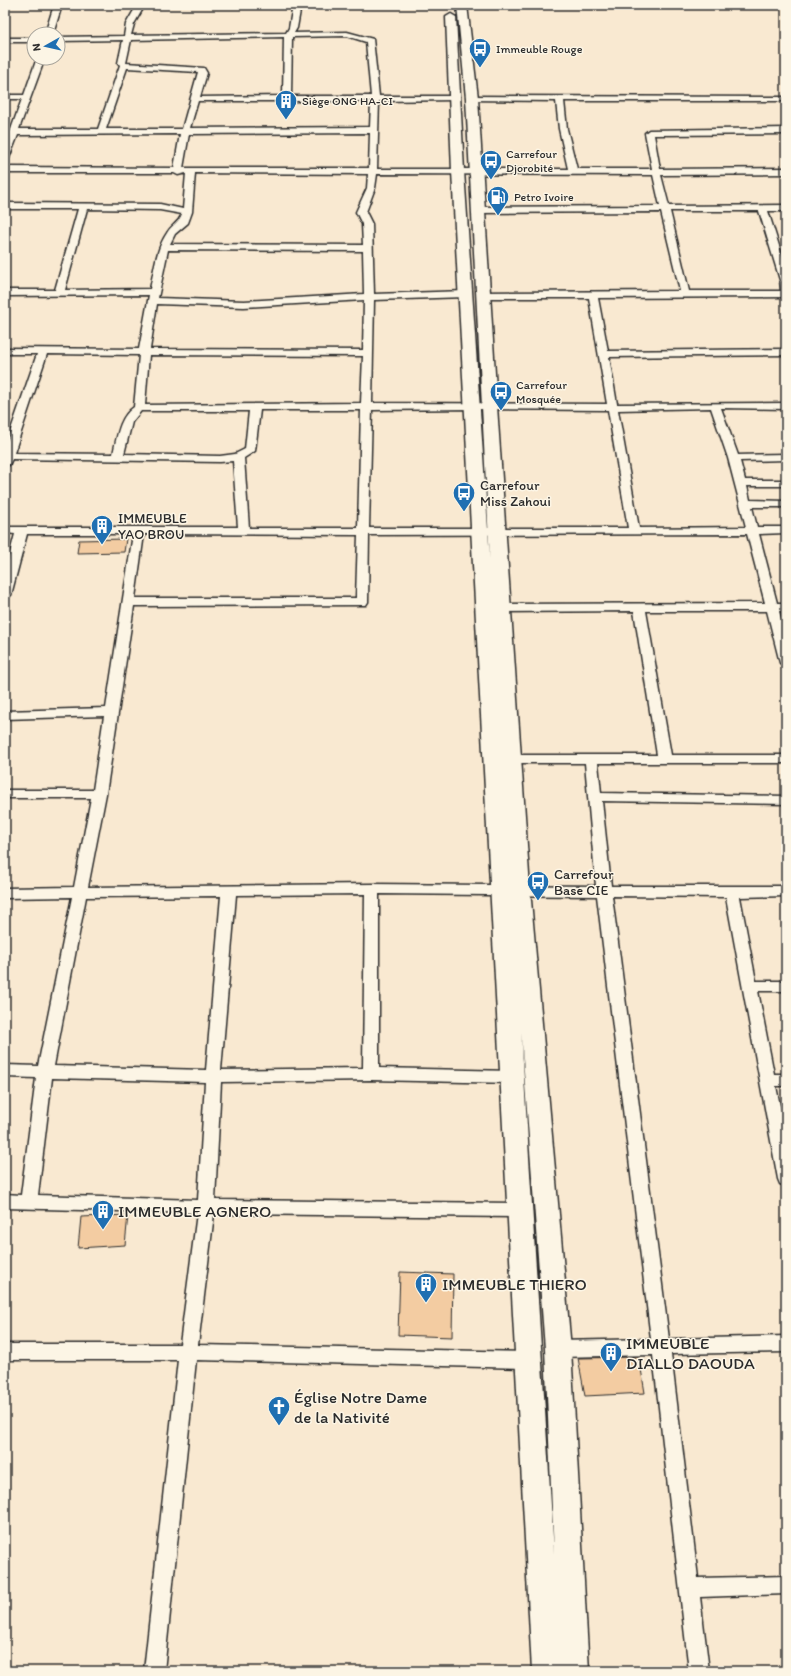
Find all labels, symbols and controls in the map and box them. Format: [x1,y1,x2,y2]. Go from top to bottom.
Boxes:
north arrow [26,26,66,66]
bus stop icon: Immeuble Rouge [467,36,493,69]
place label: Immeuble Rouge [496,42,583,56]
text: N [30,43,44,52]
building icon: Siège ONG HA-CI [273,88,299,121]
place label: Siège ONG HA-CI [302,94,393,108]
place label: Carrefour Djorobité [506,147,557,175]
bus stop icon: Carrefour Djorobité [478,148,504,181]
fuel station icon: Petro Ivoire [485,184,511,217]
place label: Petro Ivoire [514,190,574,204]
place label: Carrefour Mosquée [516,378,567,406]
bus stop icon: Carrefour Mosquée [488,379,514,412]
place label: Carrefour Miss Zahoui [480,477,551,510]
bus stop icon: Carrefour Miss Zahoui [451,480,477,513]
place label: IMMEUBLE YAO BROU [118,510,187,543]
building icon: IMMEUBLE YAO BROU [89,513,115,546]
place label: Carrefour Base CIE [554,866,614,899]
bus stop icon: Carrefour Base CIE [525,869,551,902]
building icon: IMMEUBLE AGNERO [90,1198,116,1231]
place label: IMMEUBLE AGNERO [118,1201,271,1221]
building icon: IMMEUBLE THIERO [413,1271,439,1304]
place label: IMMEUBLE THIERO [442,1274,587,1294]
place label: IMMEUBLE DIALLO DAOUDA [626,1333,755,1373]
building icon: IMMEUBLE DIALLO DAOUDA [598,1340,624,1373]
place label: Église Notre Dame de la Nativité [294,1387,427,1427]
church icon: Église Notre Dame de la Nativité [266,1394,292,1427]

